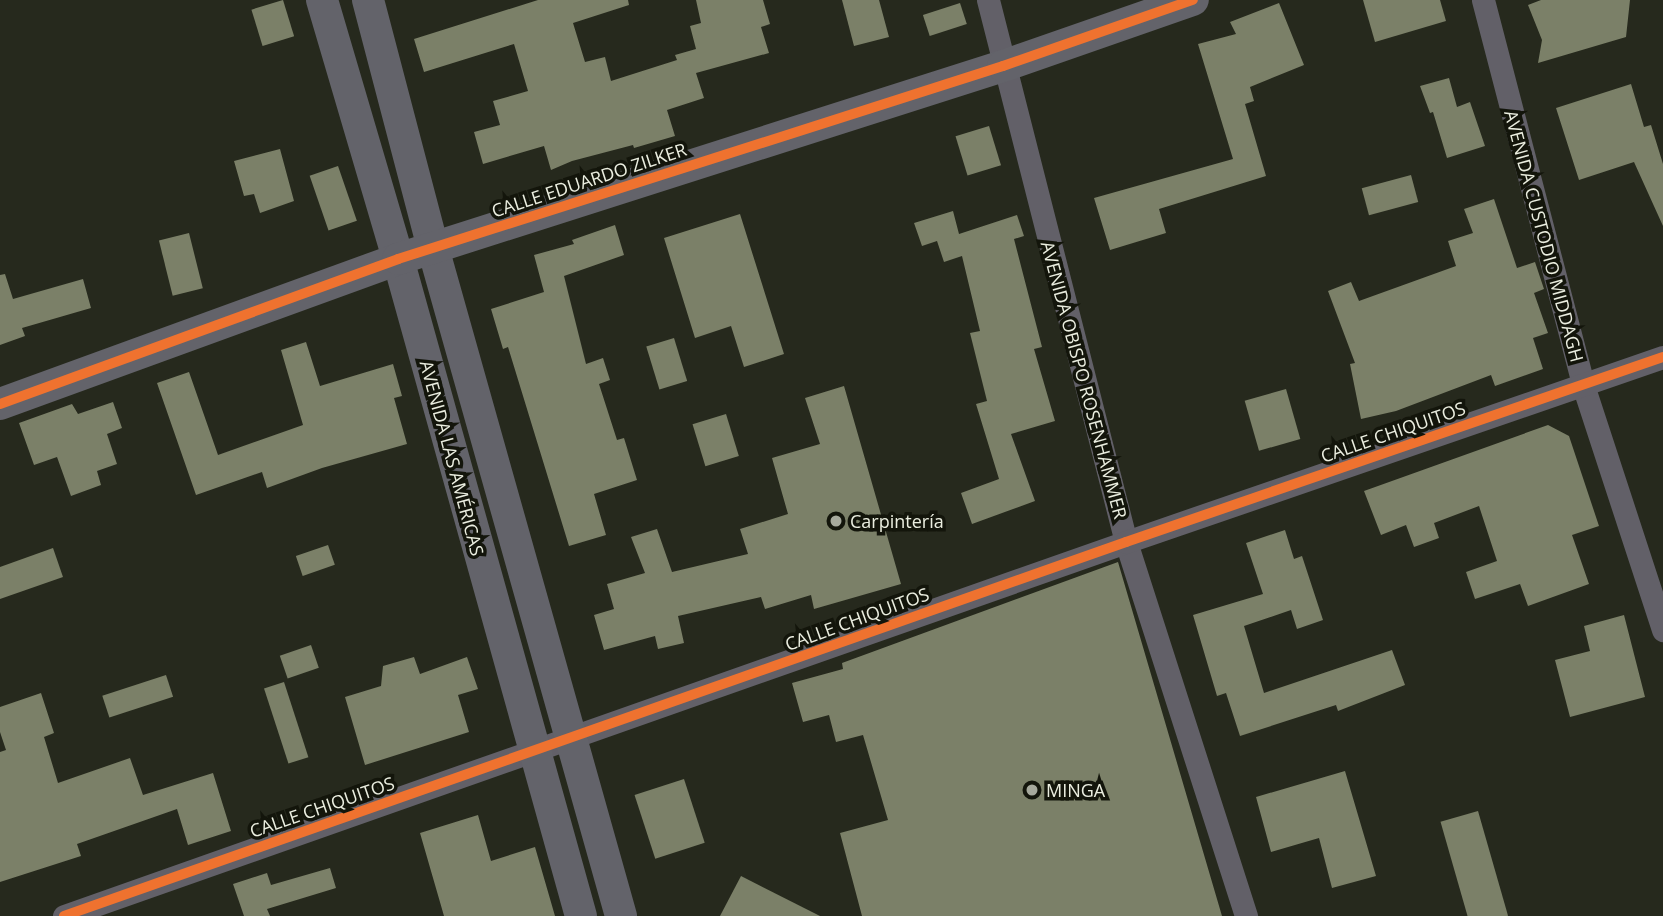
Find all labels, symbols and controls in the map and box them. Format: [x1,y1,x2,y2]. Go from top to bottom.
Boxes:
street label: AVENIDA CUSTODIO MIDDAGH [1500,108,1588,364]
street label: CALLE EDUARDO ZILKER [489,138,689,222]
street label: AVENIDA OBISPO ROSENHAMMER [1036,239,1132,521]
street label: AVENIDA LAS AMÉRICAS [416,358,488,558]
street label: CALLE CHIQUITOS [1318,397,1468,467]
place label: Carpintería [850,510,944,532]
marker: Carpintería [828,513,844,529]
street label: CALLE CHIQUITOS [782,583,932,655]
street label: CALLE CHIQUITOS [247,772,397,842]
place label: MINGA [1046,779,1105,801]
marker: MINGA [1024,782,1040,798]

